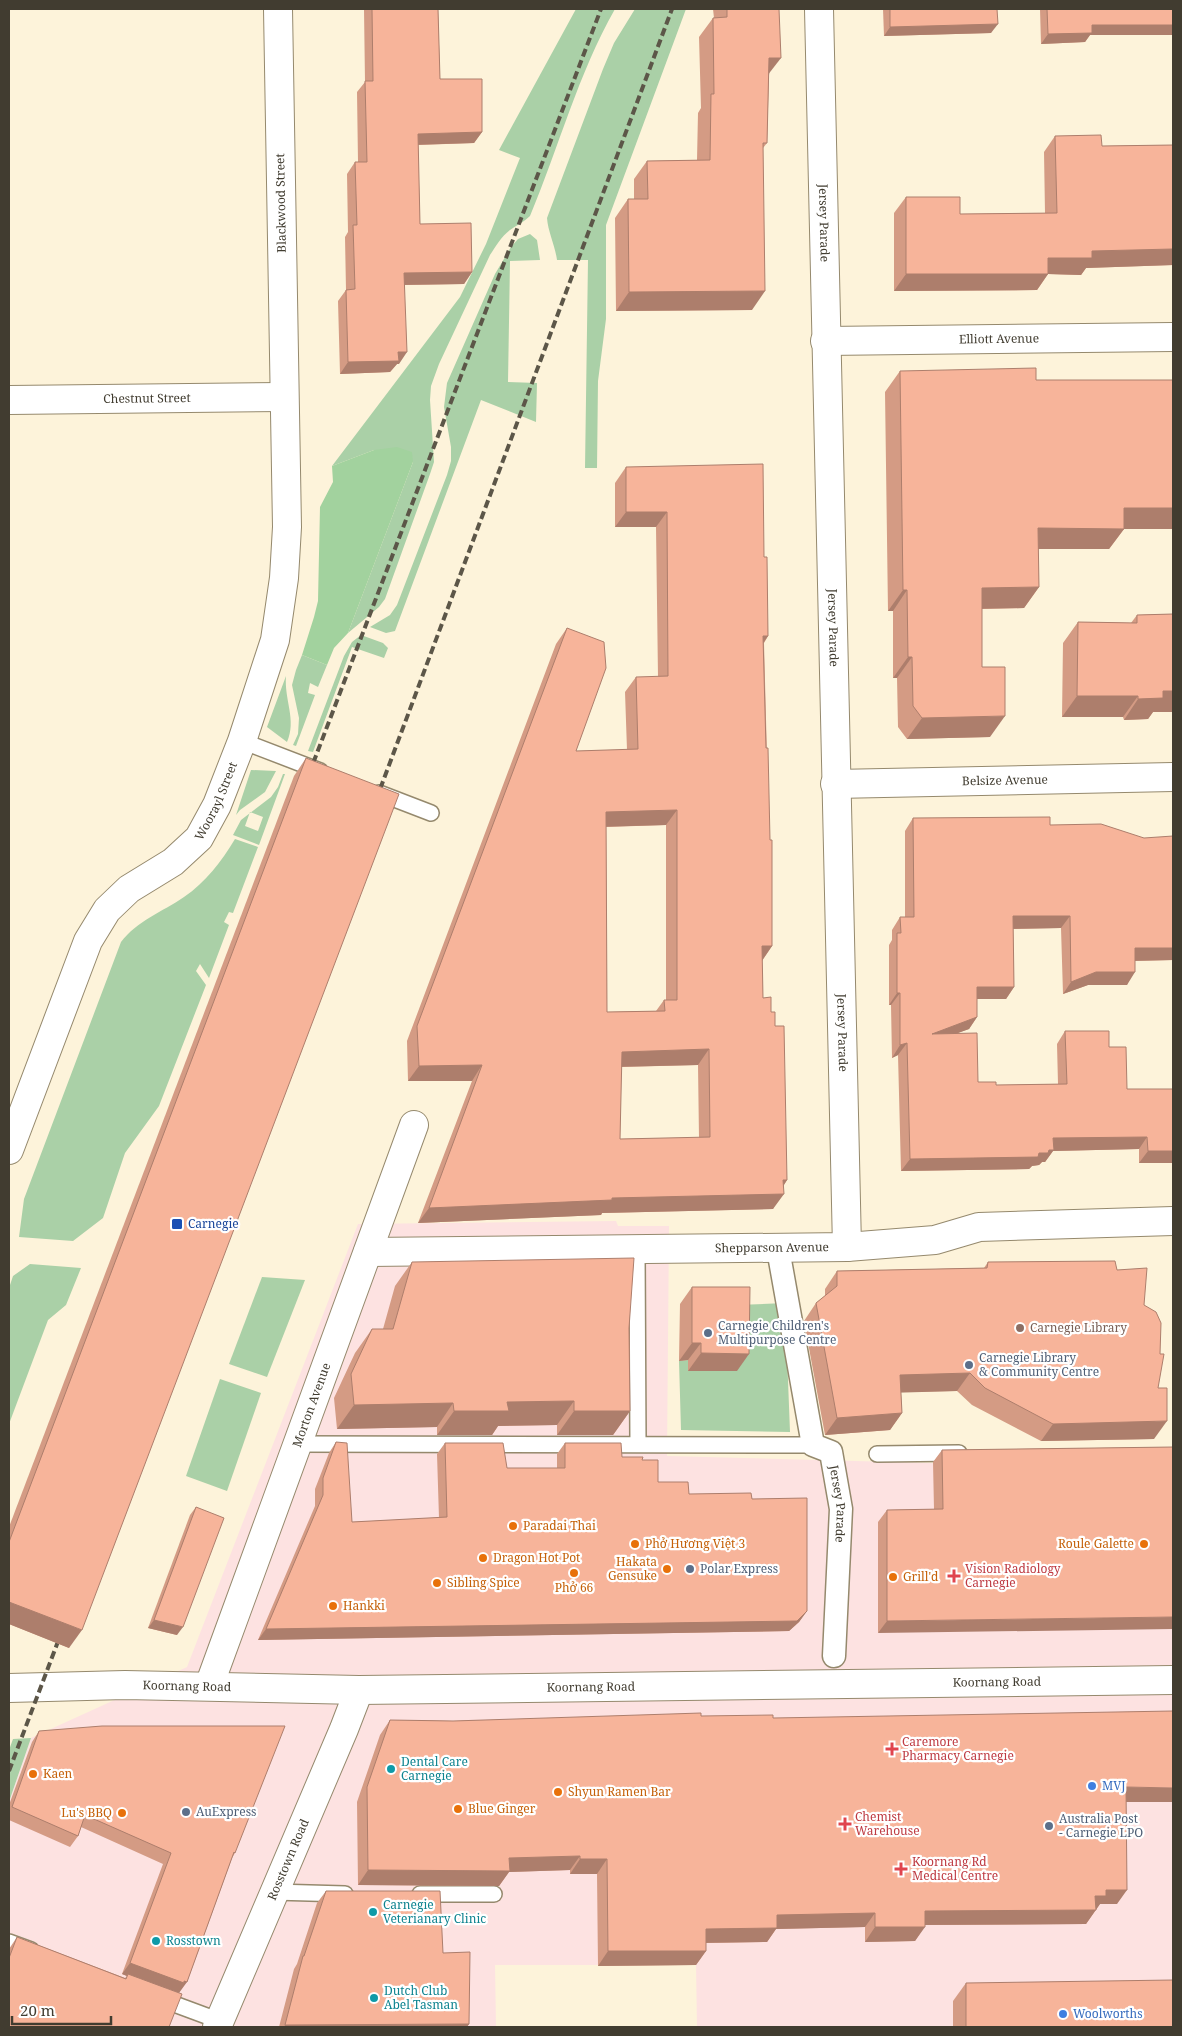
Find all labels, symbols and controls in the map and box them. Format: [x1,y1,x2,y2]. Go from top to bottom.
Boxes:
street label: Blackwood Street [271,153,290,253]
street label: Jersey Parade [815,183,834,262]
street label: Elliott Avenue [959,330,1039,347]
street label: Chestnut Street [103,389,191,407]
street label: Jersey Parade [824,588,843,667]
street label: Woorayl Street [190,759,241,843]
street label: Belsize Avenue [962,771,1048,789]
street label: Jersey Parade [833,992,852,1072]
place label: Carnegie [188,1215,239,1232]
marker: Carnegie [170,1217,184,1231]
street label: Shepparson Avenue [715,1238,829,1256]
place label: Carnegie Children's Multipurpose Centre [718,1317,836,1348]
place label: Carnegie Library [1030,1319,1127,1336]
marker: Carnegie Library [1014,1322,1026,1334]
marker: Carnegie Children's Multipurpose Centre [702,1327,714,1339]
place label: Carnegie Library & Community Centre [979,1349,1099,1380]
marker: Carnegie Library & Community Centre [963,1359,975,1371]
street label: Morton Avenue [288,1360,334,1450]
street label: Jersey Parade [825,1463,850,1543]
place label: Paradai Thai [523,1517,596,1534]
marker: Paradai Thai [507,1520,519,1532]
place label: Phở Hương Việt 3 [645,1535,745,1552]
place label: Roule Galette [1058,1535,1134,1552]
marker: Phở Hương Việt 3 [629,1538,641,1550]
marker: Roule Galette [1138,1538,1150,1550]
place label: Dragon Hot Pot [493,1549,580,1566]
marker: Dragon Hot Pot [477,1552,489,1564]
place label: Hakata Gensuke [608,1553,657,1584]
place label: Polar Express [700,1560,778,1577]
place label: Vision Radiology Carnegie [965,1560,1061,1591]
marker: Hakata Gensuke [661,1563,673,1575]
marker: Polar Express [684,1563,696,1575]
marker: Phở 66 [568,1567,580,1579]
place label: Grill'd [903,1568,939,1585]
marker: Vision Radiology Carnegie [947,1569,961,1583]
marker: Grill'd [887,1571,899,1583]
place label: Sibling Spice [447,1574,520,1591]
marker: Sibling Spice [431,1577,443,1589]
place label: Phở 66 [555,1579,594,1596]
place label: Hankki [343,1597,385,1614]
marker: Hankki [327,1600,339,1612]
street label: Koornang Road [952,1673,1042,1691]
street label: Koornang Road [143,1676,232,1695]
street label: Koornang Road [547,1678,636,1696]
place label: Caremore Pharmacy Carnegie [902,1733,1014,1764]
marker: Caremore Pharmacy Carnegie [886,1743,898,1755]
place label: Dental Care Carnegie [401,1753,468,1784]
marker: Dental Care Carnegie [385,1763,397,1775]
place label: Kaen [43,1765,73,1782]
marker: Kaen [27,1768,39,1780]
place label: MVJ [1102,1777,1126,1794]
marker: MVJ [1086,1780,1098,1792]
place label: Shyun Ramen Bar [568,1783,671,1800]
marker: Shyun Ramen Bar [552,1786,564,1798]
place label: Blue Ginger [468,1800,536,1817]
place label: AuExpress [196,1803,257,1820]
marker: Blue Ginger [452,1803,464,1815]
place label: Lu's BBQ [61,1804,112,1821]
marker: AuExpress [180,1806,192,1818]
marker: Lu's BBQ [116,1807,128,1819]
place label: Chemist Warehouse [855,1808,920,1839]
place label: Australia Post - Carnegie LPO [1059,1810,1143,1841]
street label: Rosstown Road [263,1815,313,1903]
marker: Chemist Warehouse [839,1818,851,1830]
marker: Australia Post - Carnegie LPO [1043,1820,1055,1832]
place label: Koornang Rd Medical Centre [912,1853,998,1884]
marker: Koornang Rd Medical Centre [894,1862,908,1876]
place label: Carnegie Veterianary Clinic [383,1896,486,1927]
marker: Carnegie Veterianary Clinic [367,1906,379,1918]
place label: Rosstown [166,1932,221,1949]
marker: Rosstown [150,1935,162,1947]
place label: Dutch Club Abel Tasman [384,1982,458,2013]
marker: Dutch Club Abel Tasman [368,1992,380,2004]
scale bar [12,1994,111,2026]
text: 20 m [20,2000,55,2020]
place label: Woolworths [1073,2005,1143,2022]
marker: Woolworths [1057,2008,1069,2020]

